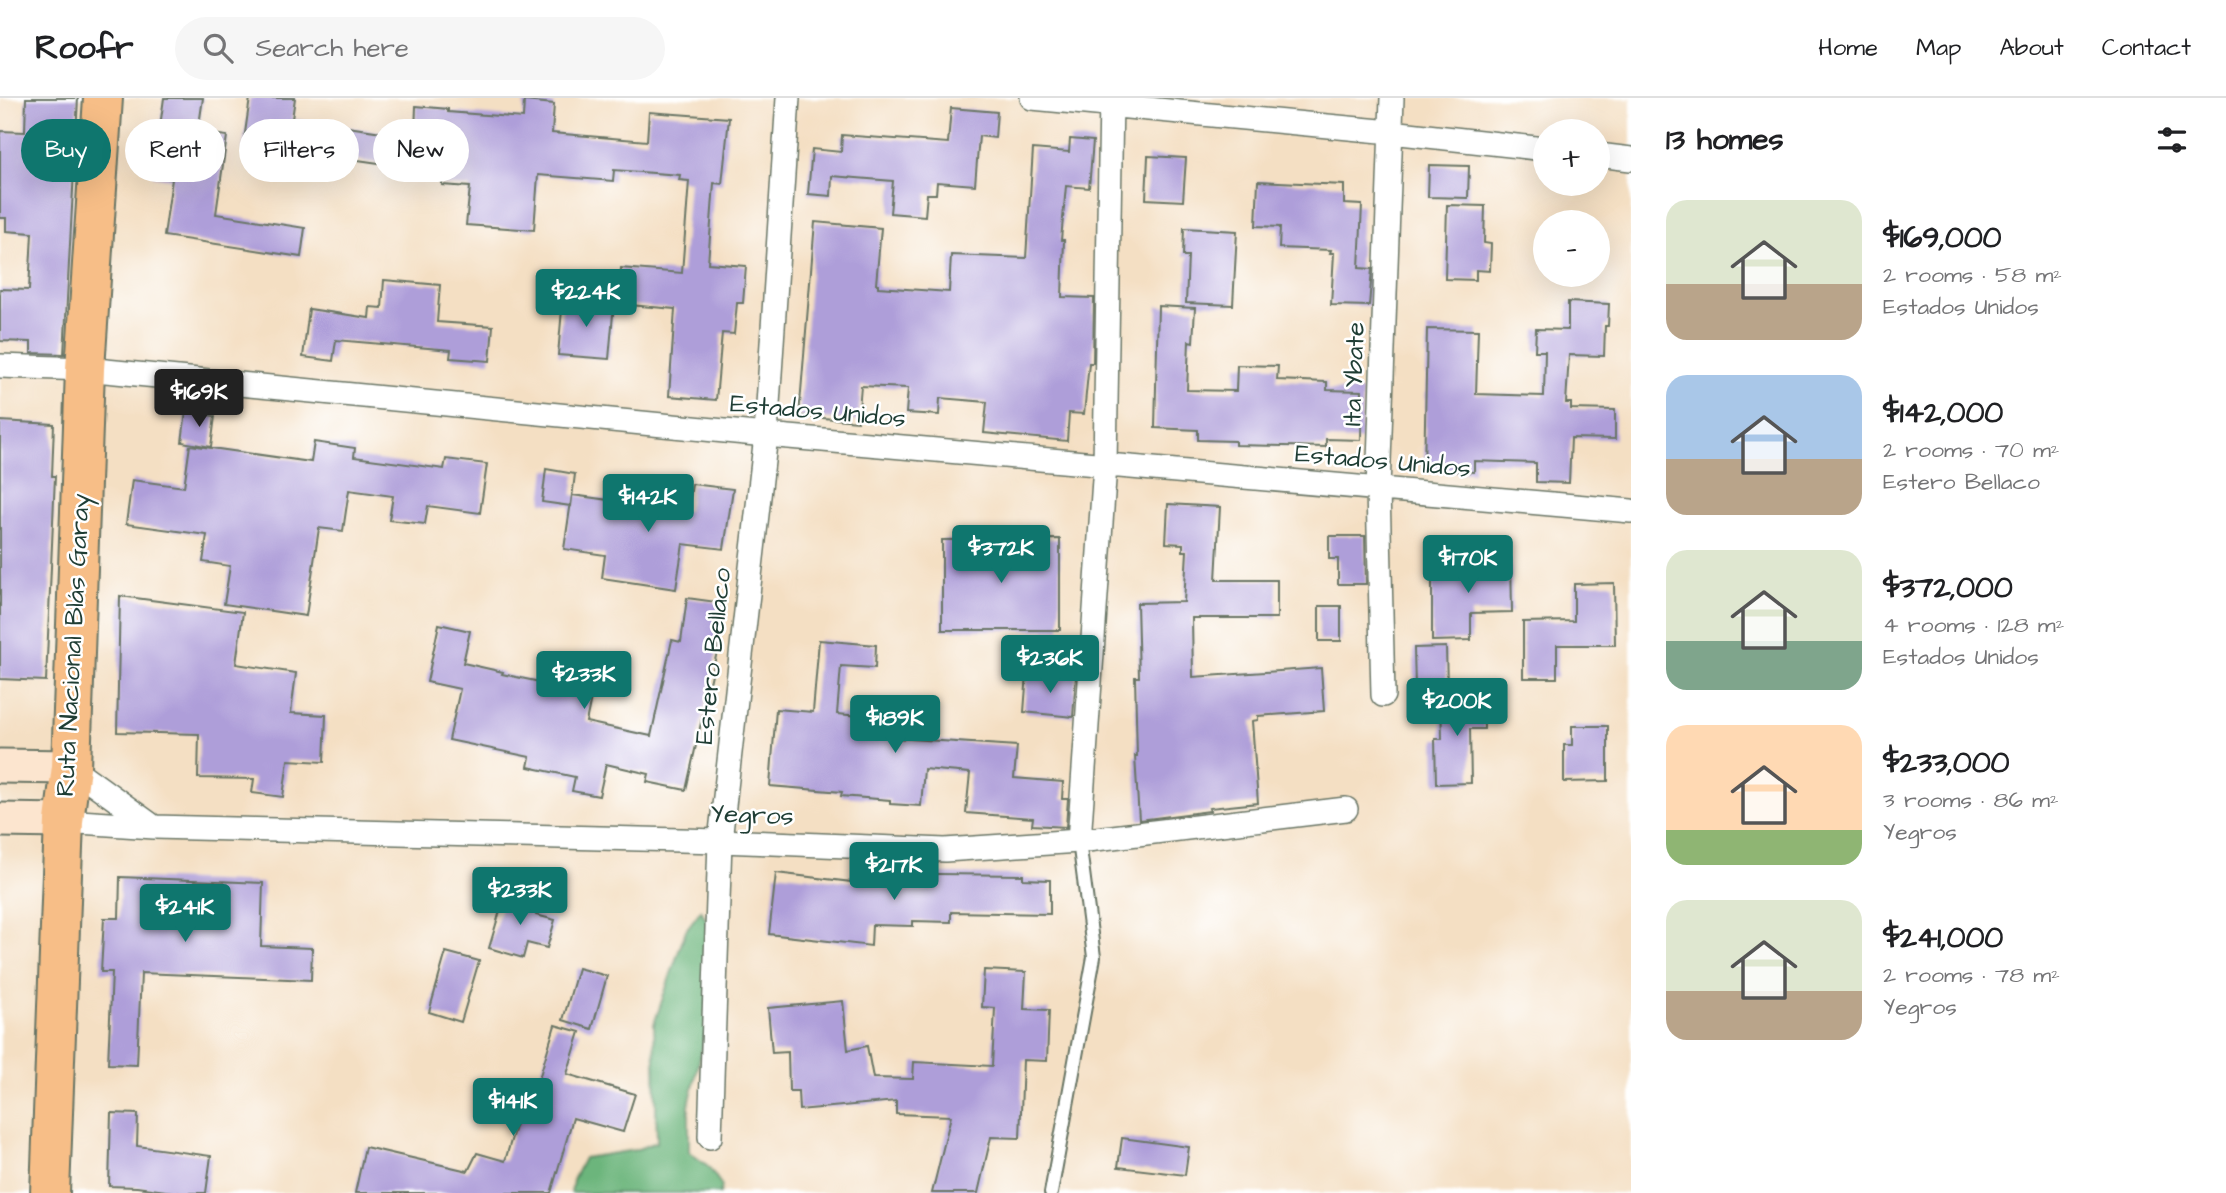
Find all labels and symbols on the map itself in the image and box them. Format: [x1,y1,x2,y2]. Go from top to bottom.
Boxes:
pin: $224K [537,270,635,329]
street label: Ita Ybate [1334,321,1374,427]
pin: $169K [150,370,248,429]
street label: Estados Unidos [729,385,907,437]
street label: Estados Unidos [1294,435,1472,487]
pin: $142K [599,474,697,534]
street label: Ruta Nacional Blás Garay [47,493,101,798]
pin: $372K [952,526,1050,585]
pin: $170K [1419,536,1517,595]
street label: Estero Bellaco [686,566,740,746]
pin: $236K [1001,636,1099,695]
pin: $233K [535,652,633,711]
pin: $200K [1408,678,1506,738]
pin: $189K [846,696,944,755]
street label: Yegros [710,796,794,836]
pin: $217K [845,842,943,902]
pin: $233K [471,868,569,927]
pin: $241K [136,884,234,944]
pin: $141K [464,1079,562,1138]

